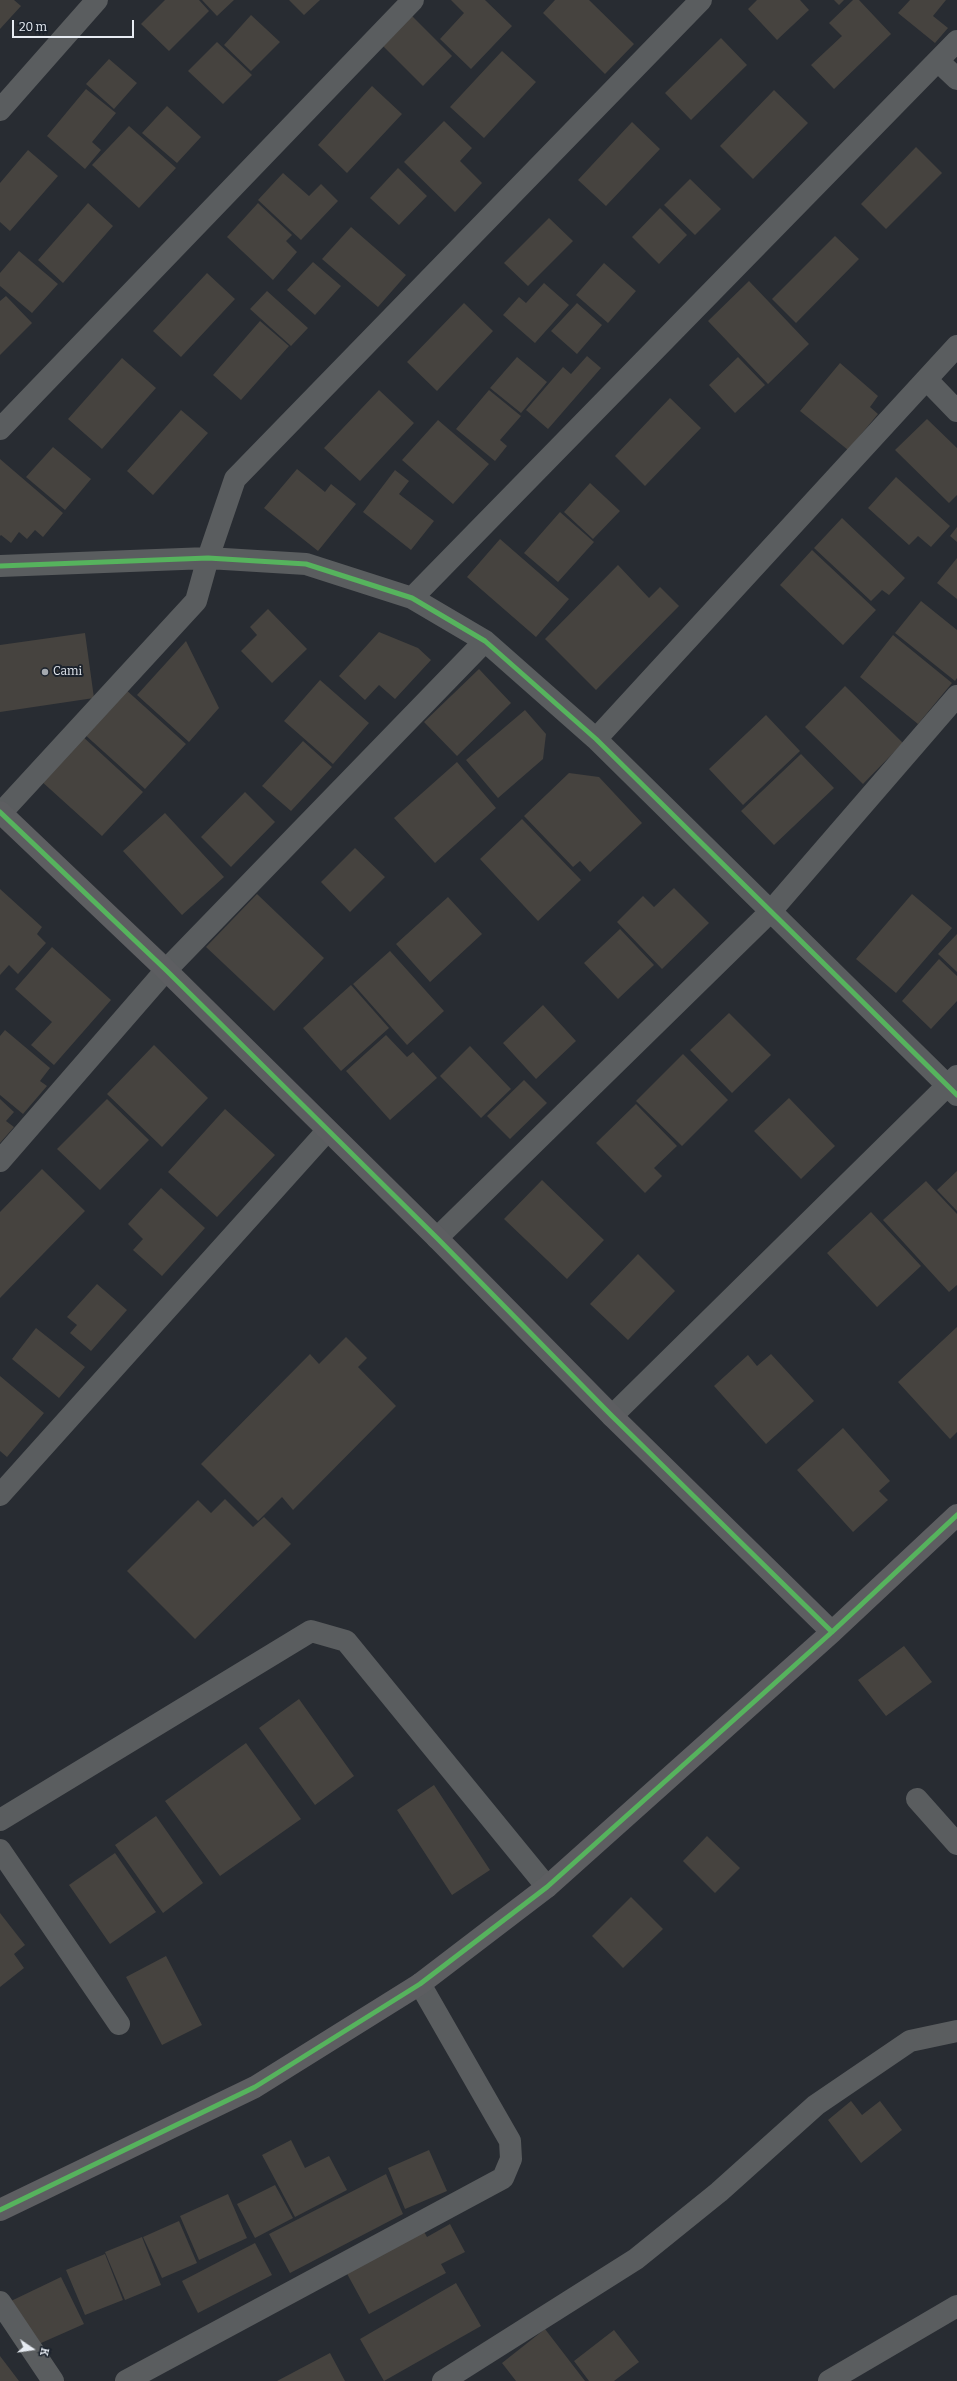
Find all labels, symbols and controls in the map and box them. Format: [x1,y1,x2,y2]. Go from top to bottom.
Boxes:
scale bar [14,12,136,38]
text: 20 m [19,20,47,34]
place label: Cami [53,665,82,679]
marker: Cami [40,667,50,677]
north arrow [12,2329,52,2369]
text: K [37,2346,51,2357]

